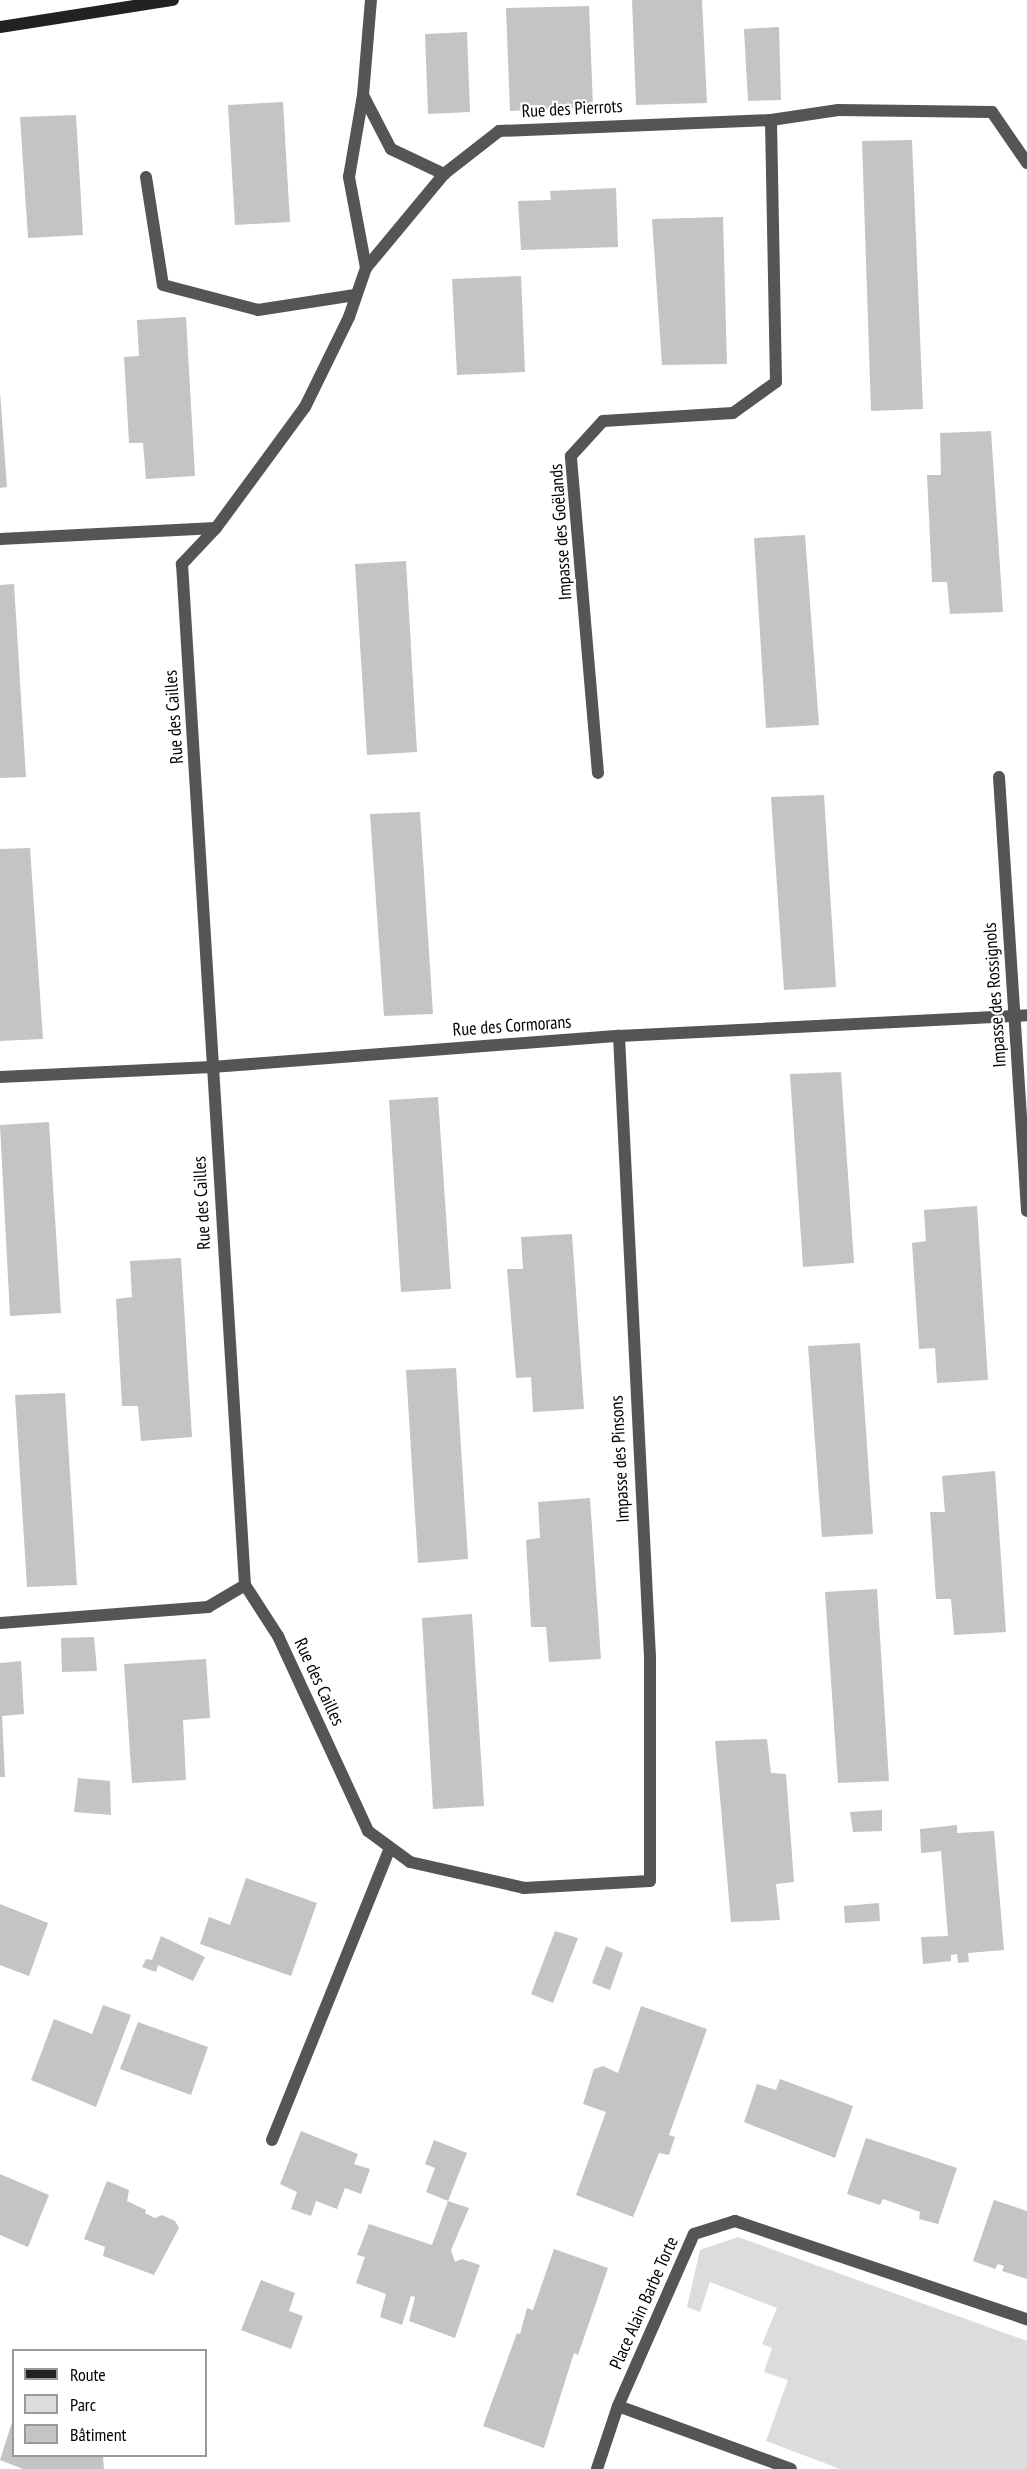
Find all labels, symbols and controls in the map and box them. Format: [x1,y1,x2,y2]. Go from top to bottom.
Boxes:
street label: Rue des Pierrots [521,96,623,122]
street label: Impasse des Goëlands [545,463,577,601]
street label: Rue des Cailles [160,669,188,765]
street label: Impasse des Rossignols [979,922,1011,1068]
street label: Rue des Cormorans [452,1011,572,1041]
street label: Rue des Cailles [189,1156,215,1250]
street label: Impasse des Pinsons [606,1395,634,1523]
street label: Rue des Cailles [289,1635,349,1729]
street label: Place Alain Barbe Torte [605,2233,683,2373]
legend [12,2349,207,2457]
text: Route [70,2363,106,2386]
text: Parc [70,2393,96,2416]
text: Bâtiment [70,2423,127,2446]

